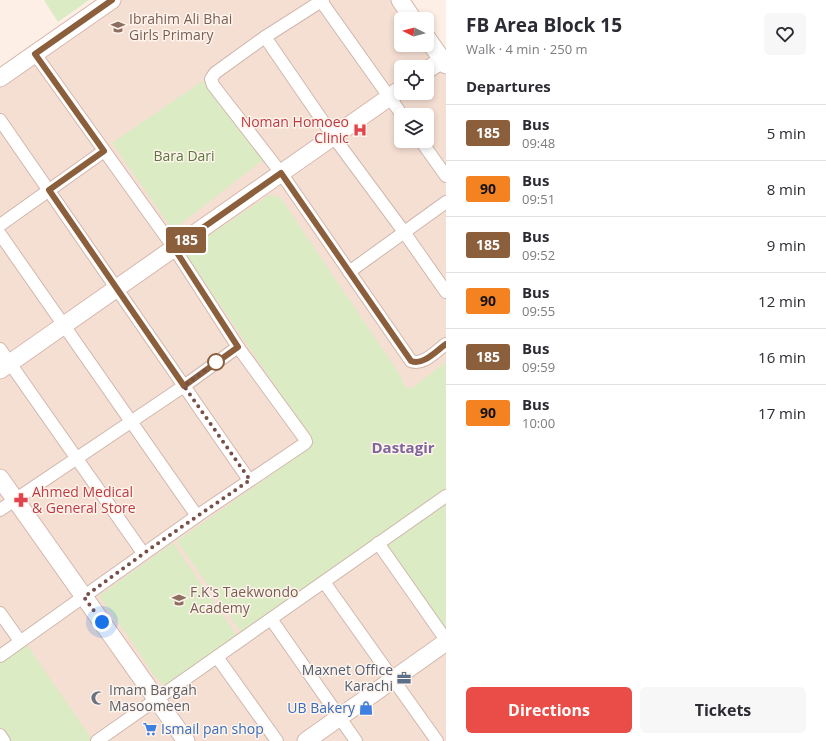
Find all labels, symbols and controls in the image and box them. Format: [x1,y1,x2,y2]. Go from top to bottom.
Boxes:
place label: Ibrahim Ali Bhai Girls Primary [129,9,232,44]
north arrow [394,12,434,52]
map controls [394,12,434,148]
text: FB Area Block 15 [466,12,622,38]
button: heart [764,13,806,55]
school or university icon: Ibrahim Ali Bhai Girls Primary [110,19,126,35]
text: Walk · 4 min · 250 m [466,40,588,58]
button: locate [394,60,434,100]
text: Departures [466,76,551,96]
button: layers [394,108,434,148]
place label: Noman Homoeo Clinic [241,112,349,147]
text: Bus [522,114,549,134]
hospital icon: Noman Homoeo Clinic [352,122,368,138]
text: 185 [476,123,500,142]
text: 5 min [767,123,806,143]
text: 09:48 [522,134,555,152]
park label: Bara Dari [153,146,215,165]
text: Bus [522,170,549,190]
text: 90 [480,179,496,198]
text: 8 min [767,179,806,199]
text: 09:51 [522,190,555,208]
text: Bus [522,226,549,246]
line badge: 185 [163,227,209,253]
text: 185 [174,230,198,249]
text: 185 [476,235,500,254]
text: 9 min [767,235,806,255]
text: 09:52 [522,246,555,264]
text: Bus [522,282,549,302]
text: 90 [480,291,496,310]
text: 12 min [758,291,806,311]
text: 09:55 [522,302,555,320]
text: Bus [522,338,549,358]
text: 185 [476,347,500,366]
text: 16 min [758,347,806,367]
unlabelled marker [207,353,225,371]
text: 09:59 [522,358,555,376]
text: Bus [522,394,549,414]
text: 90 [480,403,496,422]
text: 17 min [758,403,806,423]
text: 10:00 [522,414,555,432]
district label: Dastagir [371,437,435,457]
place label: Ahmed Medical & General Store [32,482,136,517]
pharmacy icon: Ahmed Medical & General Store [13,492,29,508]
place label: F.K's Taekwondo Academy [190,582,298,617]
school or university icon: F.K's Taekwondo Academy [171,592,187,608]
your location [92,612,112,632]
place label: Maxnet Office Karachi [302,660,393,695]
office icon: Maxnet Office Karachi [396,670,412,686]
place label: Imam Bargah Masoomeen [109,680,197,715]
button: Directions [466,687,632,733]
button: Tickets [640,687,806,733]
mosque icon: Imam Bargah Masoomeen [90,690,106,706]
place label: UB Bakery [287,698,356,717]
shop icon: UB Bakery [358,700,374,716]
place label: Ismail pan shop [161,719,264,738]
supermarket icon: Ismail pan shop [142,721,158,737]

